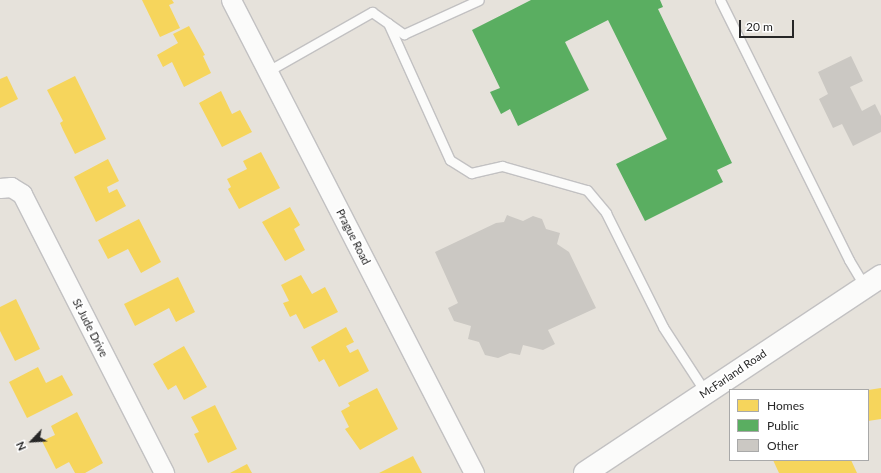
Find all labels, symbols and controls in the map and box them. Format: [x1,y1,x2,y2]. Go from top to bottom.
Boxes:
scale bar [741,12,796,38]
text: 20 m [746,19,773,34]
street label: Prague Road [333,207,373,267]
street label: St Jude Drive [70,296,110,360]
street label: McFarland Road [697,347,769,401]
legend [729,389,869,461]
text: Homes [767,398,804,413]
text: Public [767,418,799,433]
north arrow [12,421,52,461]
text: Other [767,438,798,453]
text: N [13,440,28,453]

